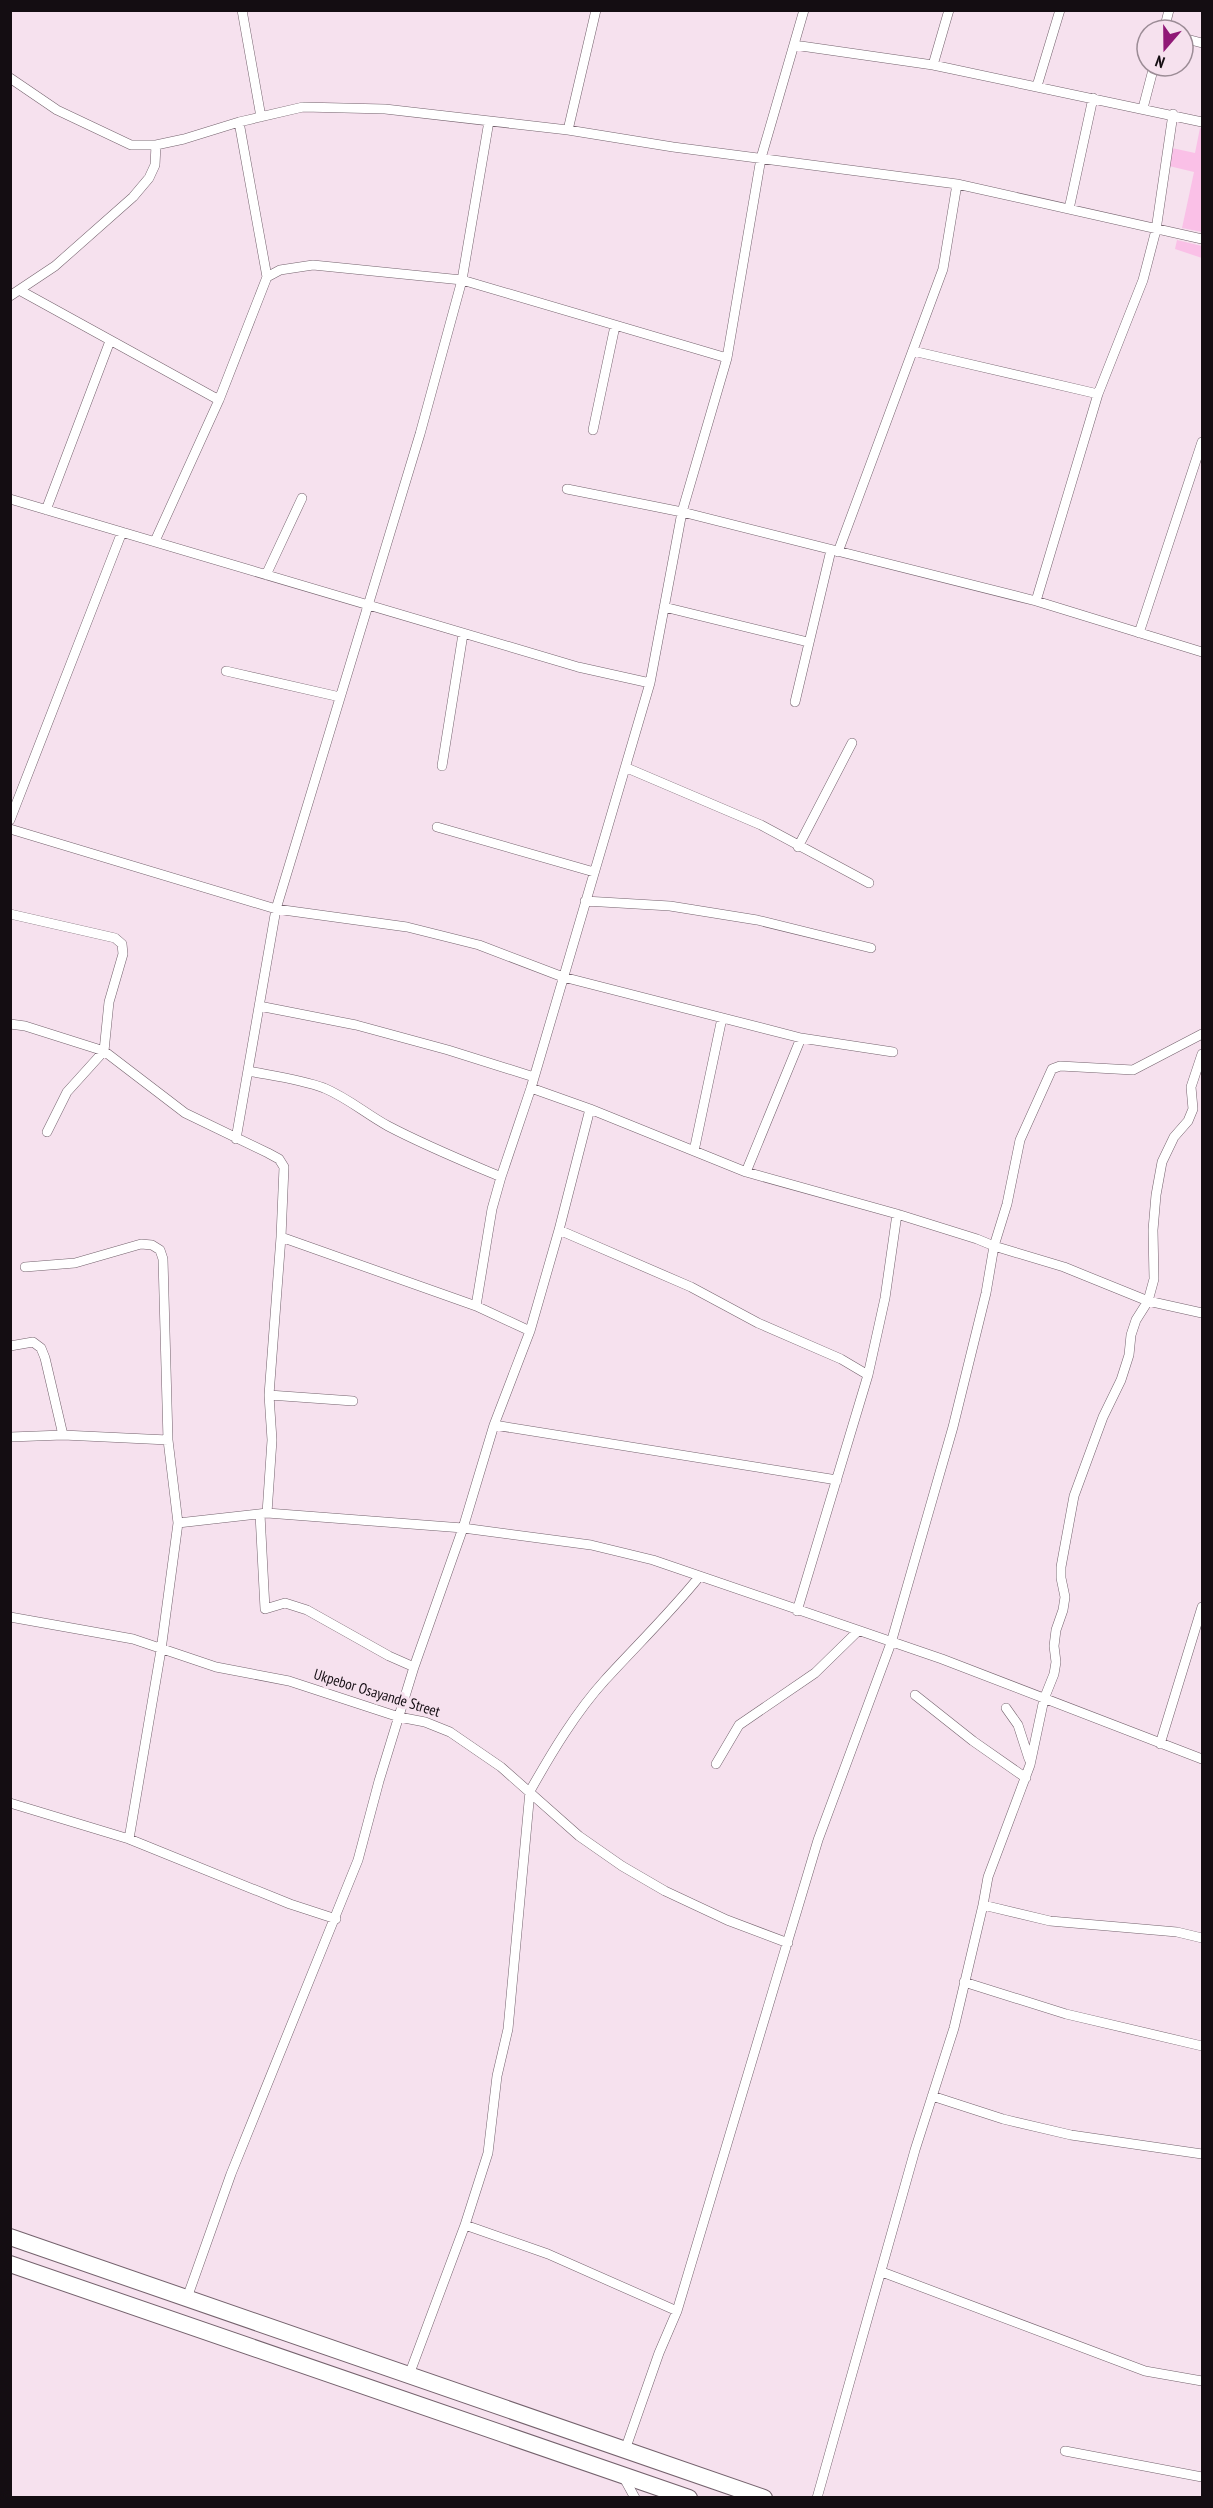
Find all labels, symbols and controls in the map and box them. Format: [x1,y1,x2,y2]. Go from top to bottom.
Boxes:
north arrow [1135,18,1195,78]
text: N [1152,51,1167,73]
street label: Ukpebor Osayande Street [312,1664,443,1721]

